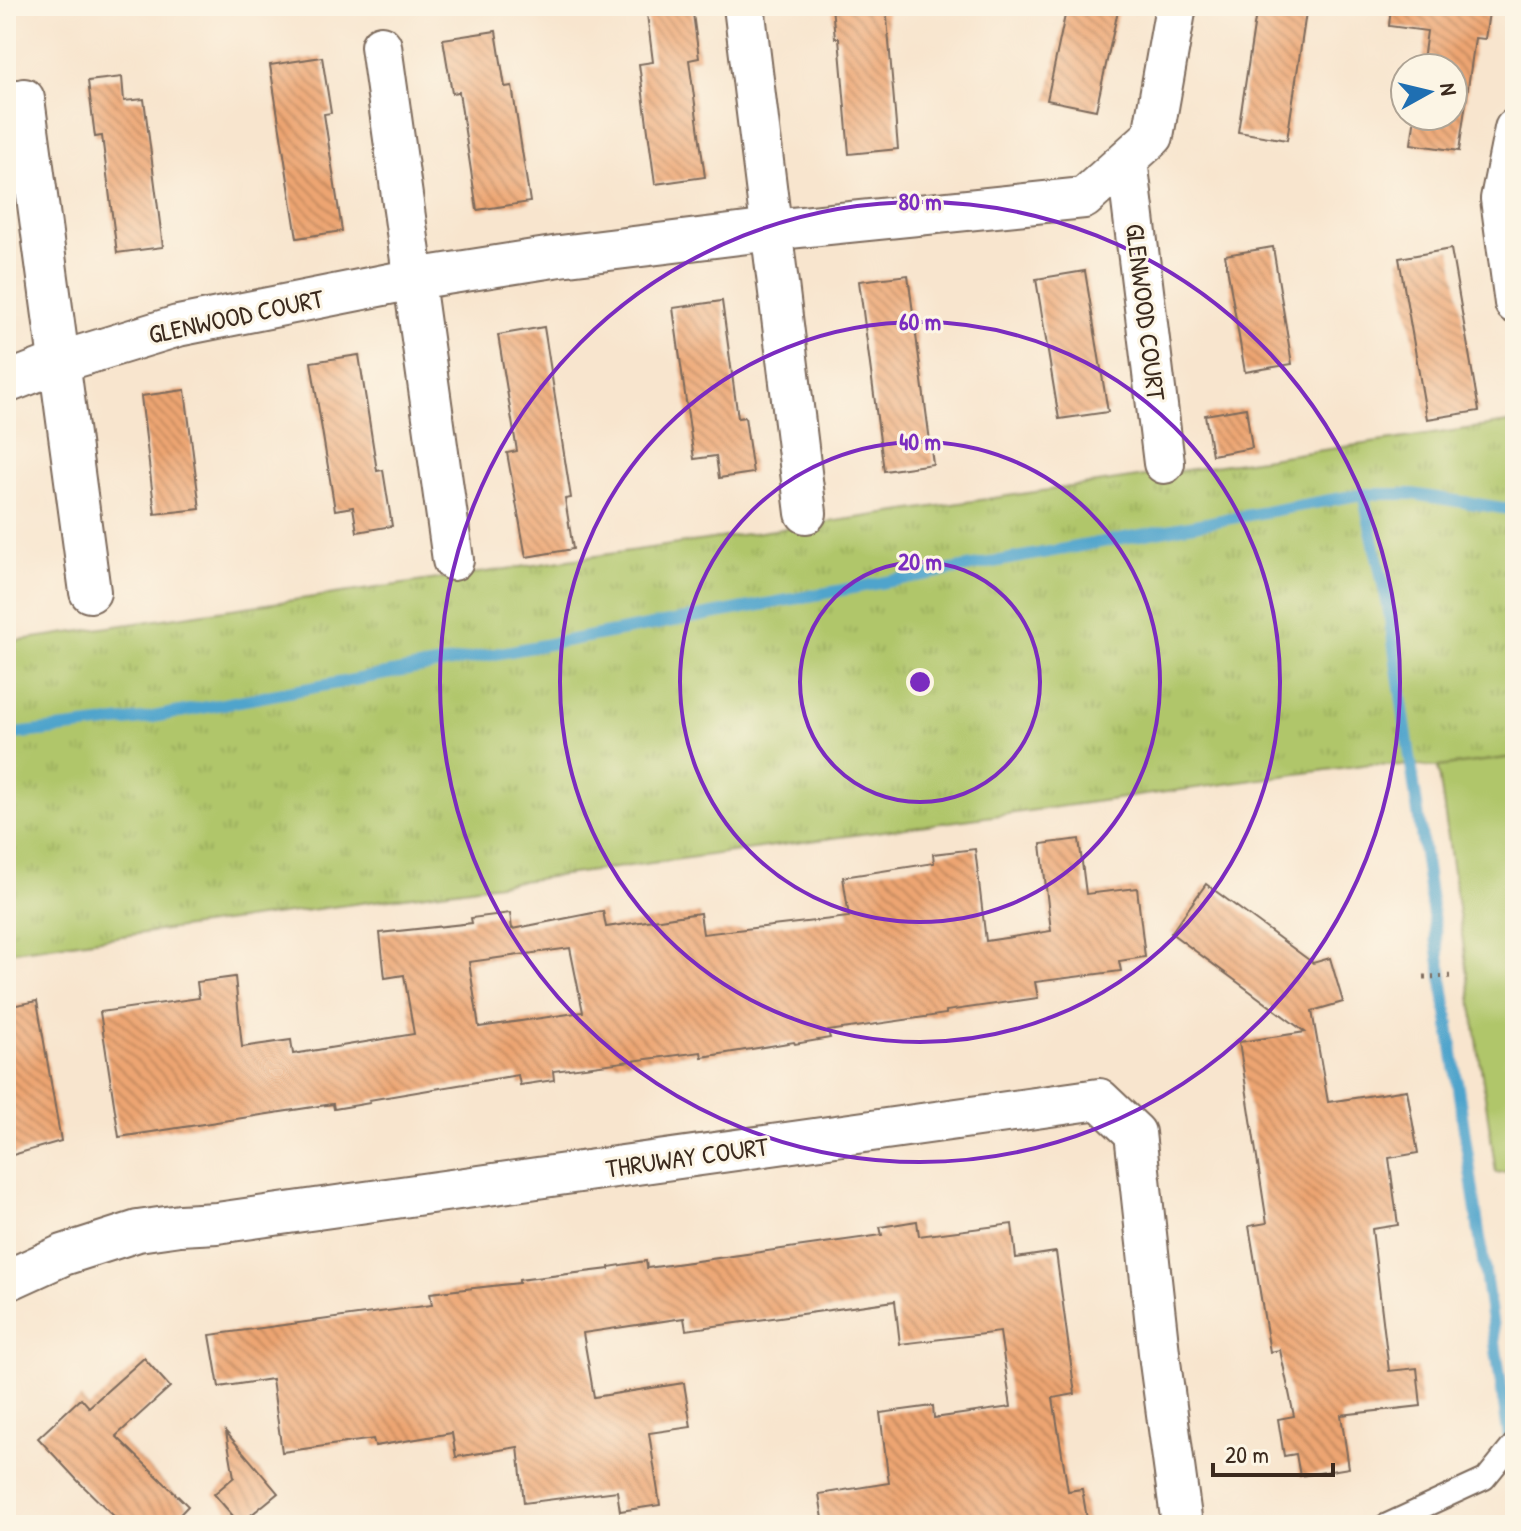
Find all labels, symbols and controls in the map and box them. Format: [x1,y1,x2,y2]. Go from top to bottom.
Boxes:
north arrow [1389,52,1469,132]
text: N [1433,81,1465,97]
text: 80 m [899,185,941,217]
street label: GLENWOOD COURT [1118,222,1174,403]
street label: GLENWOOD COURT [145,280,327,352]
text: 60 m [899,305,941,337]
text: 40 m [899,425,941,457]
text: 20 m [898,545,942,577]
centre of rings [906,668,934,696]
street label: THRUWAY COURT [604,1128,771,1186]
scale bar [1213,1427,1333,1477]
text: 20 m [1225,1438,1269,1470]

